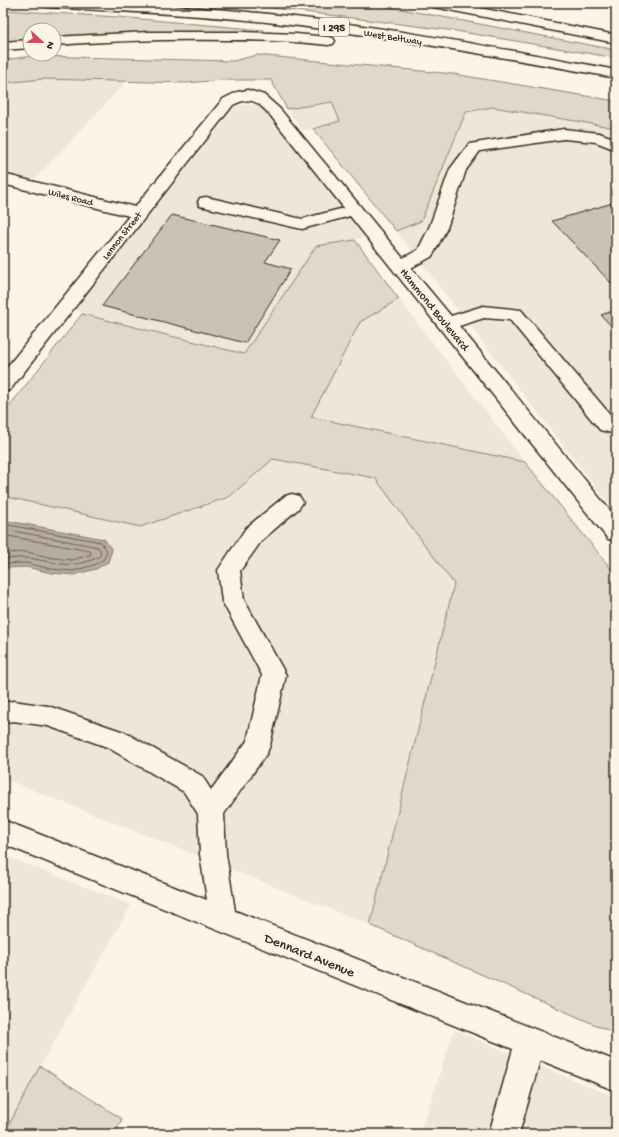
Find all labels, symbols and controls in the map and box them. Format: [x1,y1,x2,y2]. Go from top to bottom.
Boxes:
road number: I 295 [319,18,349,36]
north arrow [22,22,62,62]
street label: West Beltway [363,27,423,48]
text: N [43,39,56,51]
street label: Wiles Road [47,187,95,210]
street label: Lennon Street [100,209,146,263]
street label: Hammond Boulevard [396,266,472,355]
street label: Dennard Avenue [260,930,357,982]

